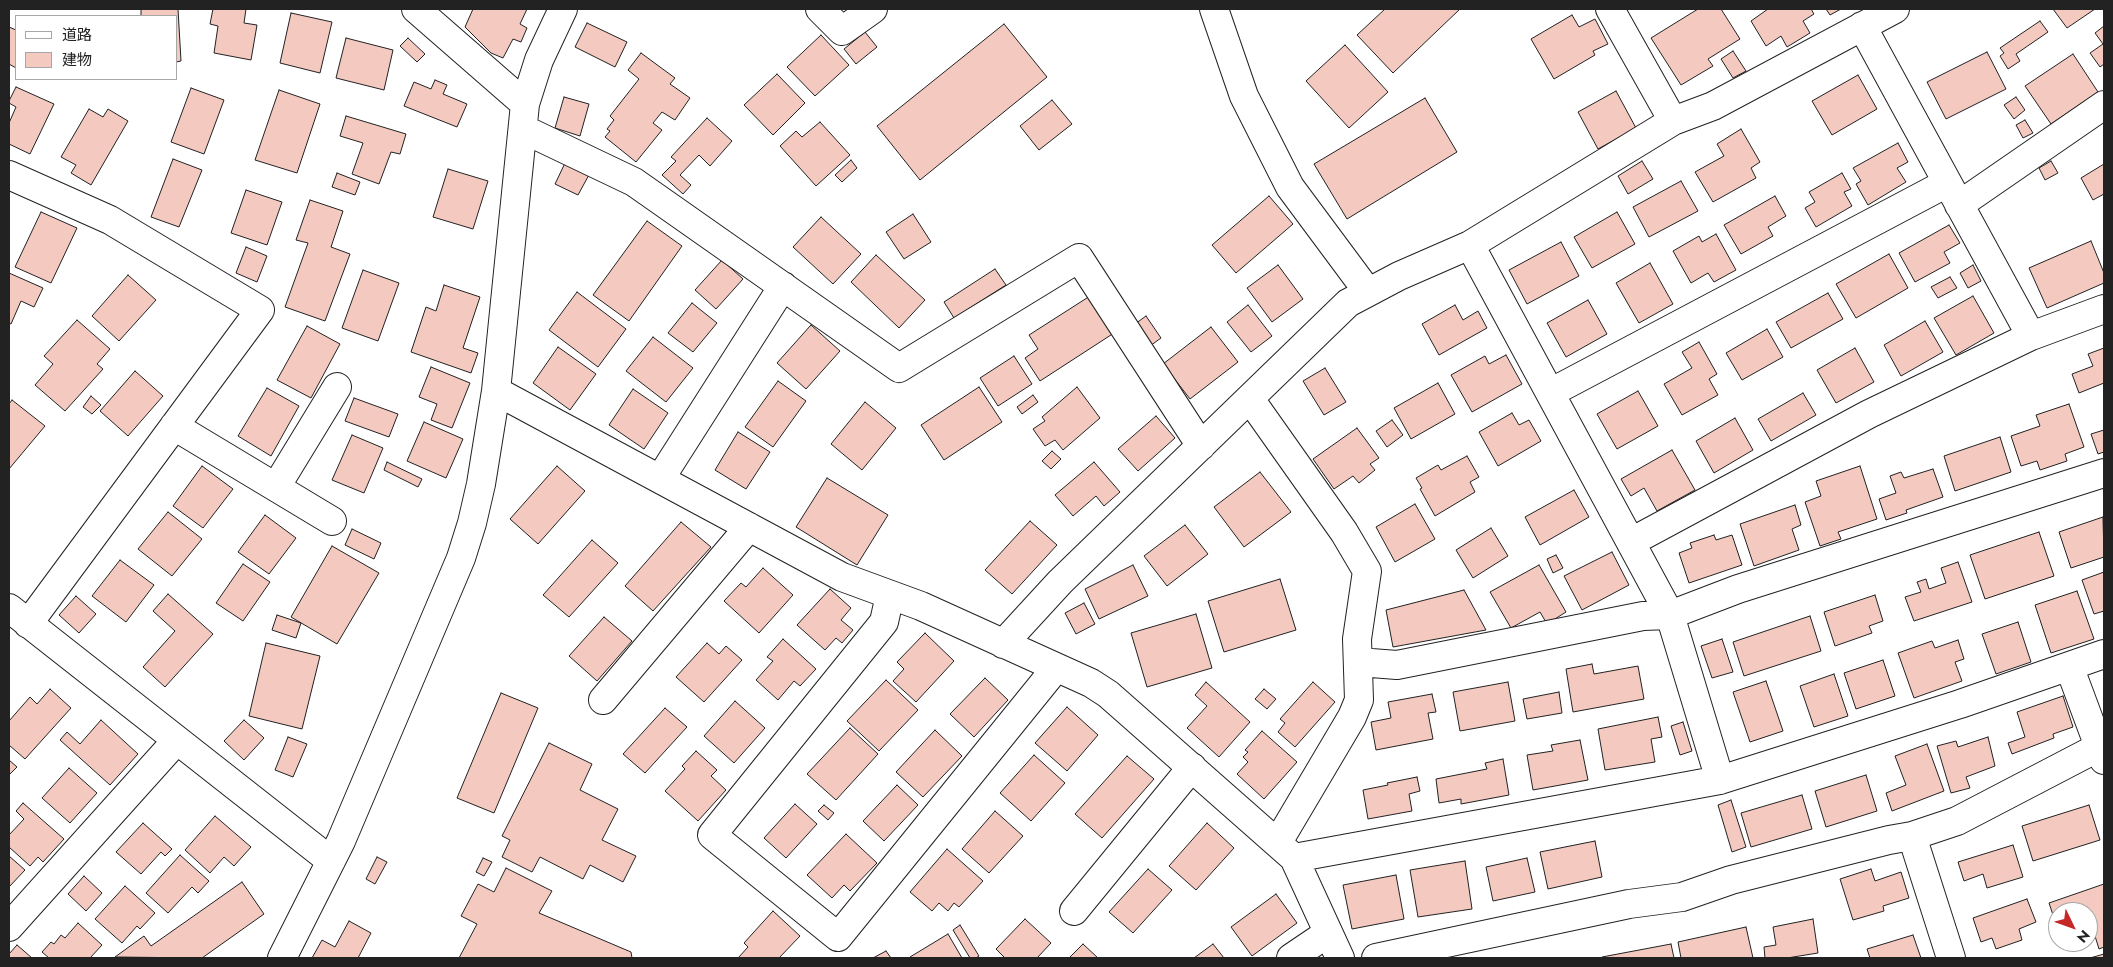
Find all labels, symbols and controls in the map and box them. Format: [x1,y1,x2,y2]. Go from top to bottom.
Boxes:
legend [15,15,178,80]
text: 道路 [62,24,92,46]
text: 建物 [62,49,92,71]
north arrow [2048,902,2098,952]
text: N [2072,926,2095,947]

